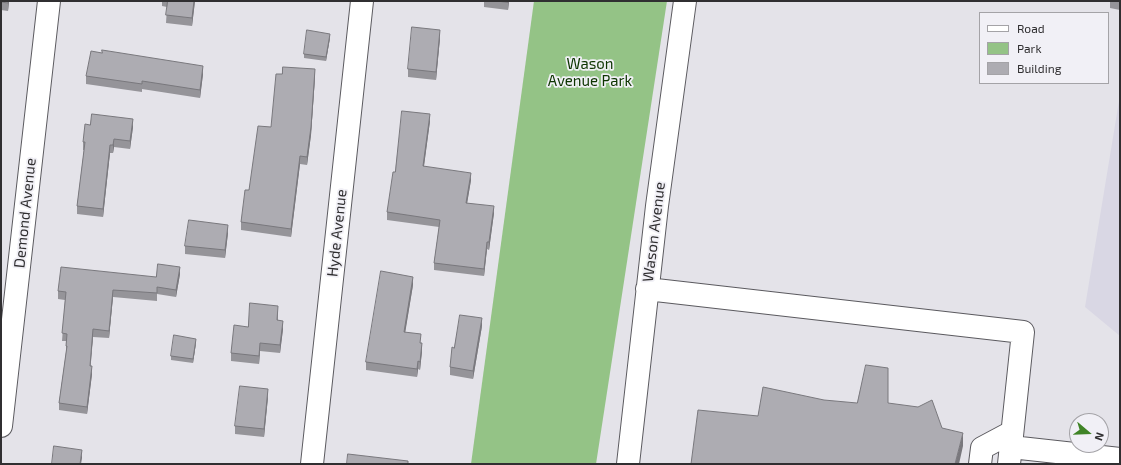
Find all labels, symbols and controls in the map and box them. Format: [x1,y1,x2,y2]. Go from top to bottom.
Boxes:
legend [979,12,1109,84]
text: Road [1017,21,1045,35]
text: Park [1017,41,1042,55]
park label: Wason Avenue Park [548,55,632,90]
text: Building [1017,61,1061,75]
street label: Demond Avenue [10,157,40,269]
street label: Wason Avenue [639,181,669,283]
street label: Hyde Avenue [323,188,351,278]
north arrow [1069,413,1109,453]
text: N [1092,431,1107,443]

